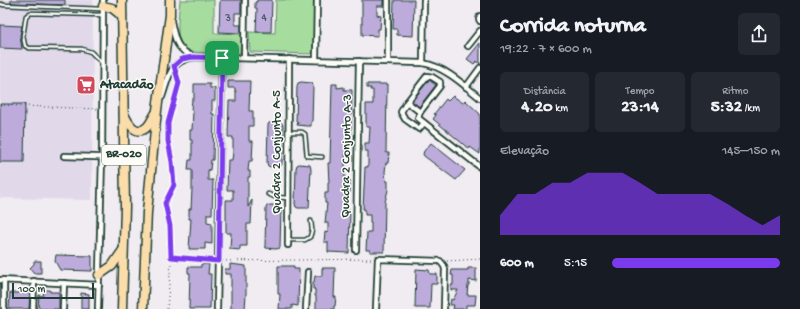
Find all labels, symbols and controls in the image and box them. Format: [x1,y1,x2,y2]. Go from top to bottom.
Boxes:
house number: 4 [261,12,267,24]
house number: 3 [224,13,231,25]
button: share [738,13,780,55]
text: Corrida noturna [500,14,646,40]
pin [205,41,239,75]
text: 19:22 · 7 × 600 m [500,42,592,57]
icon: arrive [211,47,233,69]
supermarket icon: Atacadão [75,74,97,96]
place label: Atacadão [99,78,154,93]
text: Distância [524,86,566,98]
text: Tempo [626,86,654,98]
text: Ritmo [722,86,748,98]
street label: Quadra 2 Conjunto A-5 [270,90,285,214]
street label: Quadra 2 Conjunto A-3 [338,94,356,218]
text: 4.20 [521,98,553,118]
text: 23:14 [621,98,659,118]
text: 5:32 [711,98,742,118]
text: km [553,103,568,115]
text: /km [742,103,760,115]
text: Elevação [500,144,549,159]
text: 145–150 m [722,144,780,159]
road number: BR-020 [102,145,146,165]
text: 600 m [500,256,534,271]
text: 5:15 [564,256,587,271]
scale bar [12,281,94,300]
text: 100 m [18,284,45,296]

